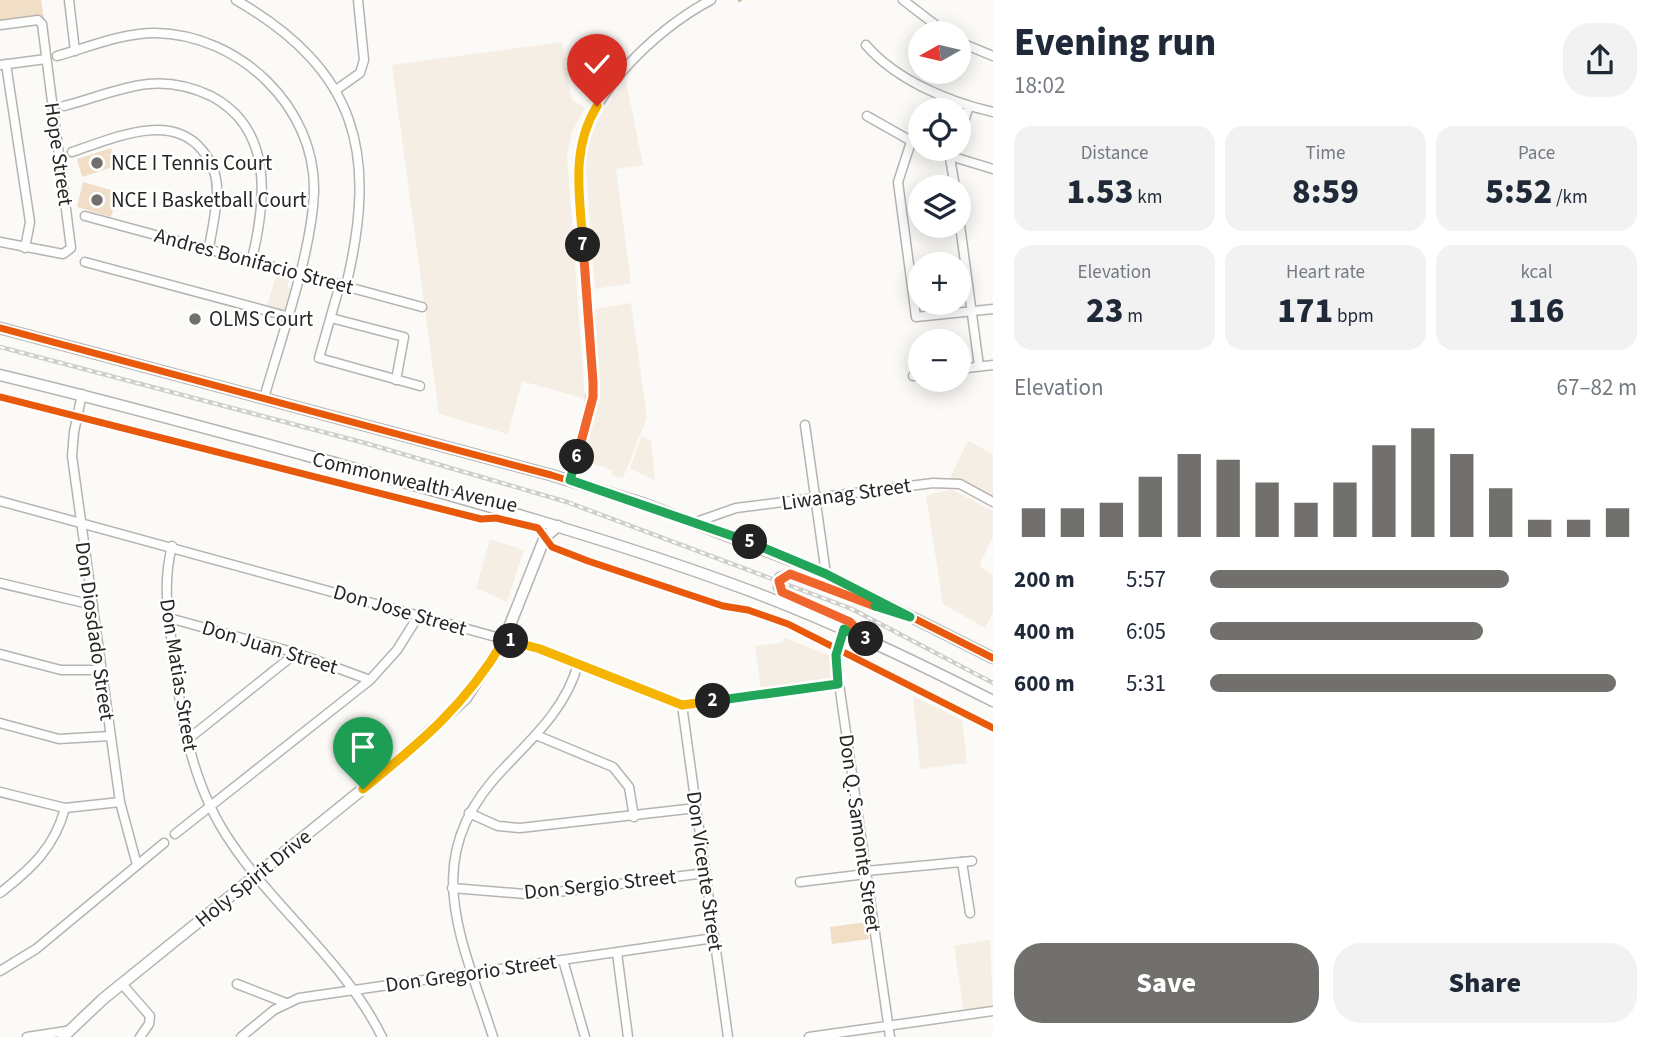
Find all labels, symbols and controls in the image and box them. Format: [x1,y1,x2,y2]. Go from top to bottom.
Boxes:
text: Evening run [1014,16,1216,70]
north arrow [908,21,971,84]
map controls [908,21,971,392]
button: share [1563,23,1637,97]
pin [567,34,627,106]
icon: check [578,45,616,83]
text: 18:02 [1014,69,1065,102]
button: locate [908,98,971,161]
street label: Hope Street [37,100,81,208]
text: Distance [1081,140,1148,167]
text: Time [1305,140,1346,167]
text: Pace [1518,140,1555,167]
place label: NCE I Tennis Court [111,148,272,178]
marker: NCE I Tennis Court [89,155,105,171]
text: 1.53 [1067,167,1133,217]
text: 8:59 [1292,167,1359,217]
text: 5:52 [1485,167,1552,217]
button: layers [908,175,971,238]
text: km [1133,184,1162,211]
text: /km [1552,184,1588,211]
place label: NCE I Basketball Court [111,185,307,215]
marker: NCE I Basketball Court [89,192,105,208]
street label: Andres Bonifacio Street [151,220,357,302]
pin: 7 [566,228,600,262]
text: 7 [577,231,588,258]
button: + [908,252,971,315]
text: Elevation [1078,259,1151,286]
text: Heart rate [1286,259,1365,286]
text: kcal [1521,259,1552,286]
text: 23 [1086,286,1123,336]
text: 171 [1277,286,1333,336]
text: 116 [1508,286,1565,336]
text: m [1123,303,1143,330]
text: bpm [1333,303,1374,330]
place label: OLMS Court [209,304,313,334]
marker: OLMS Court [187,311,203,327]
button: − [908,329,971,392]
text: Elevation [1014,371,1104,404]
text: 67–82 m [1557,371,1637,404]
pin: 6 [560,440,594,475]
text: 6 [571,443,582,470]
street label: Commonwealth Avenue [310,444,520,520]
street label: Liwanag Street [779,470,913,518]
pin: 5 [732,524,768,560]
text: 5 [744,528,755,555]
street label: Don Diosdado Street [68,540,122,722]
text: 200 m [1014,563,1075,596]
text: 5:57 [1126,563,1166,596]
street label: Don Jose Street [330,577,470,643]
street label: Don Matias Street [152,597,206,753]
street label: Don Juan Street [199,612,341,682]
text: 400 m [1014,615,1075,648]
text: 6:05 [1126,615,1166,648]
pin: 3 [848,622,884,656]
pin: 1 [494,624,528,658]
text: 3 [860,625,871,652]
text: 1 [505,627,516,654]
text: 600 m [1014,667,1075,700]
text: 5:31 [1126,667,1166,700]
pin: 2 [696,684,730,718]
text: 2 [707,687,718,714]
pin [333,717,393,789]
icon: arrive [344,728,382,766]
street label: Don Q. Samonte Street [831,732,889,934]
street label: Don Vicente Street [679,789,731,953]
street label: Holy Spirit Drive [188,822,318,934]
street label: Don Sergio Street [523,861,677,907]
button: Save [1014,943,1319,1023]
button: Share [1333,943,1637,1023]
street label: Don Gregorio Street [383,946,559,1000]

